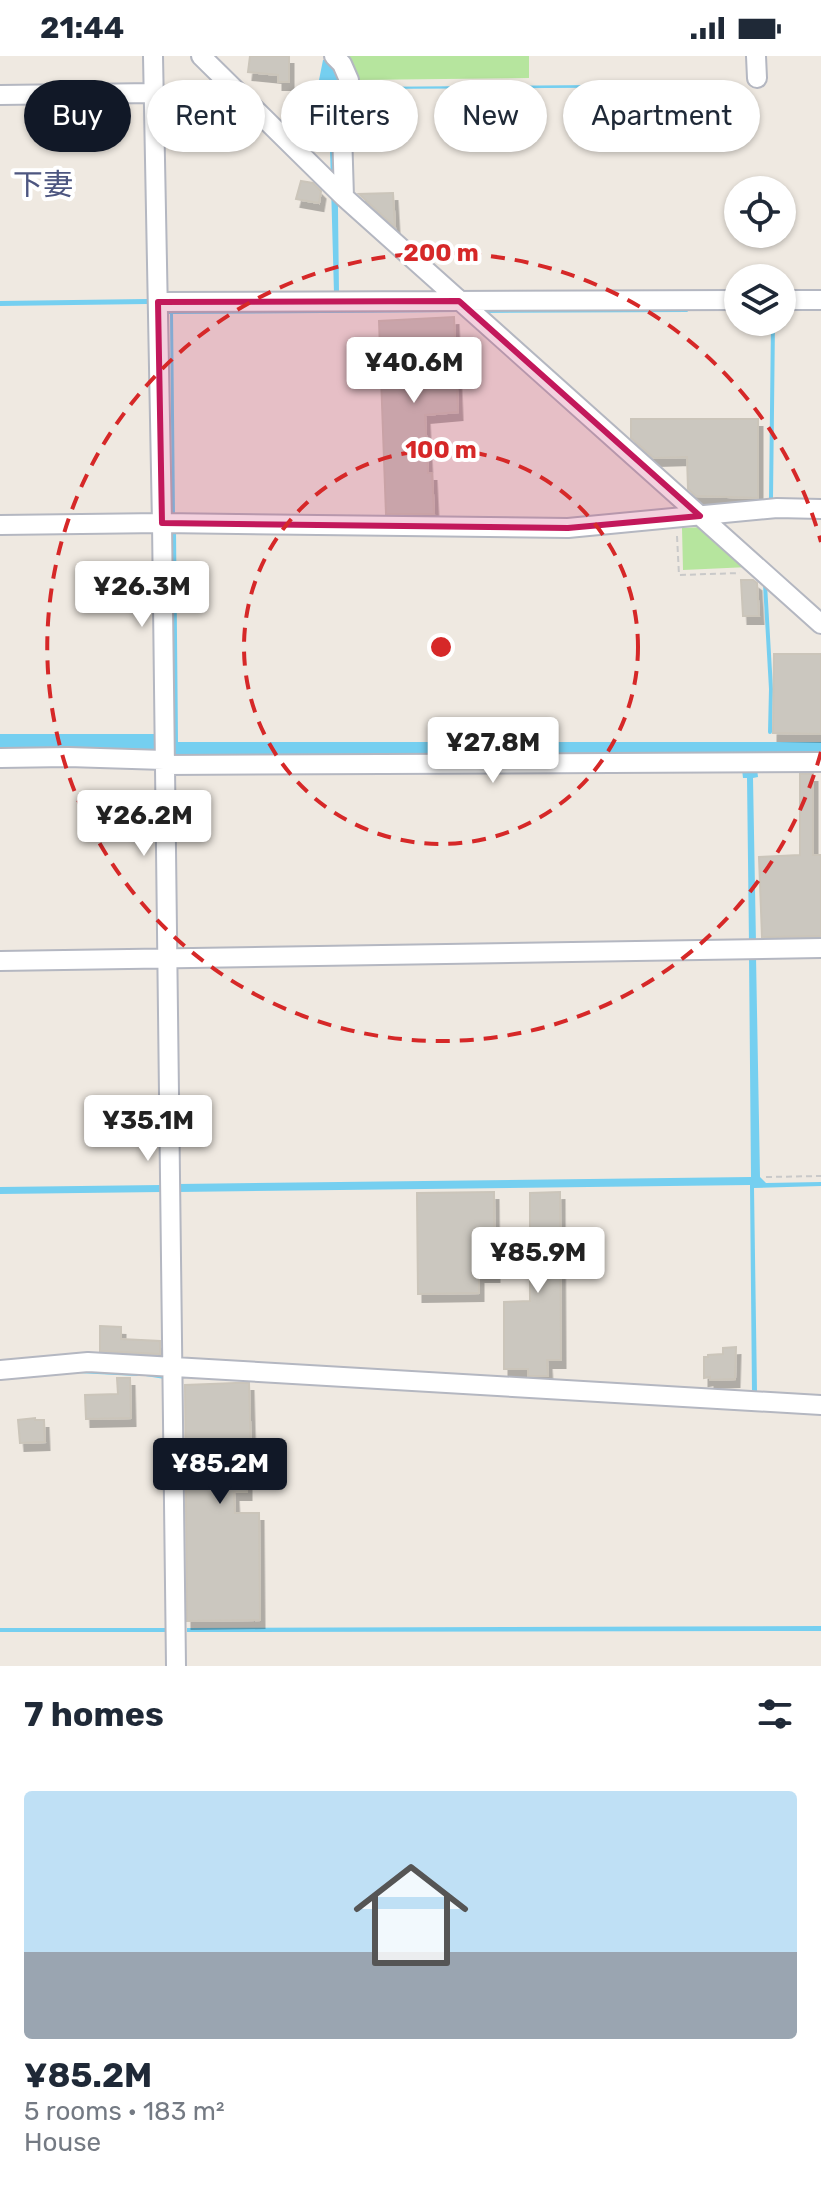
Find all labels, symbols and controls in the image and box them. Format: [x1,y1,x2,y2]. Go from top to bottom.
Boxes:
text: 21:44 [40,10,124,46]
chip: Buy [24,80,131,152]
chip: Rent [147,80,265,152]
chip: Filters [281,80,418,152]
chip: New [434,80,547,152]
chip: Apartment [563,80,760,152]
district label: 下妻 [13,167,73,203]
map controls [724,176,796,336]
button: locate [724,176,796,248]
text: 200 m [403,239,479,267]
button: layers [724,264,796,336]
pin: ¥40.6M [349,337,479,405]
text: ¥40.6M [365,347,463,378]
text: 100 m [405,436,477,464]
pin: ¥26.3M [77,561,207,629]
text: ¥26.3M [93,571,191,602]
centre of rings [427,633,455,661]
pin: ¥27.8M [428,717,558,785]
text: ¥27.8M [446,727,540,758]
pin: ¥26.2M [79,790,209,858]
text: ¥26.2M [95,800,193,831]
pin: ¥35.1M [83,1095,213,1163]
text: ¥35.1M [102,1105,194,1136]
pin: ¥85.9M [473,1227,603,1295]
text: ¥85.9M [490,1237,586,1268]
pin: ¥85.2M [155,1438,285,1506]
text: ¥85.2M [171,1448,269,1479]
icon: filters [753,1692,797,1736]
text: 7 homes [24,1694,164,1735]
icon: home [339,1843,483,1987]
text: ¥85.2M [24,2055,152,2096]
text: 5 rooms · 183 m² [24,2096,225,2127]
text: House [24,2127,101,2158]

